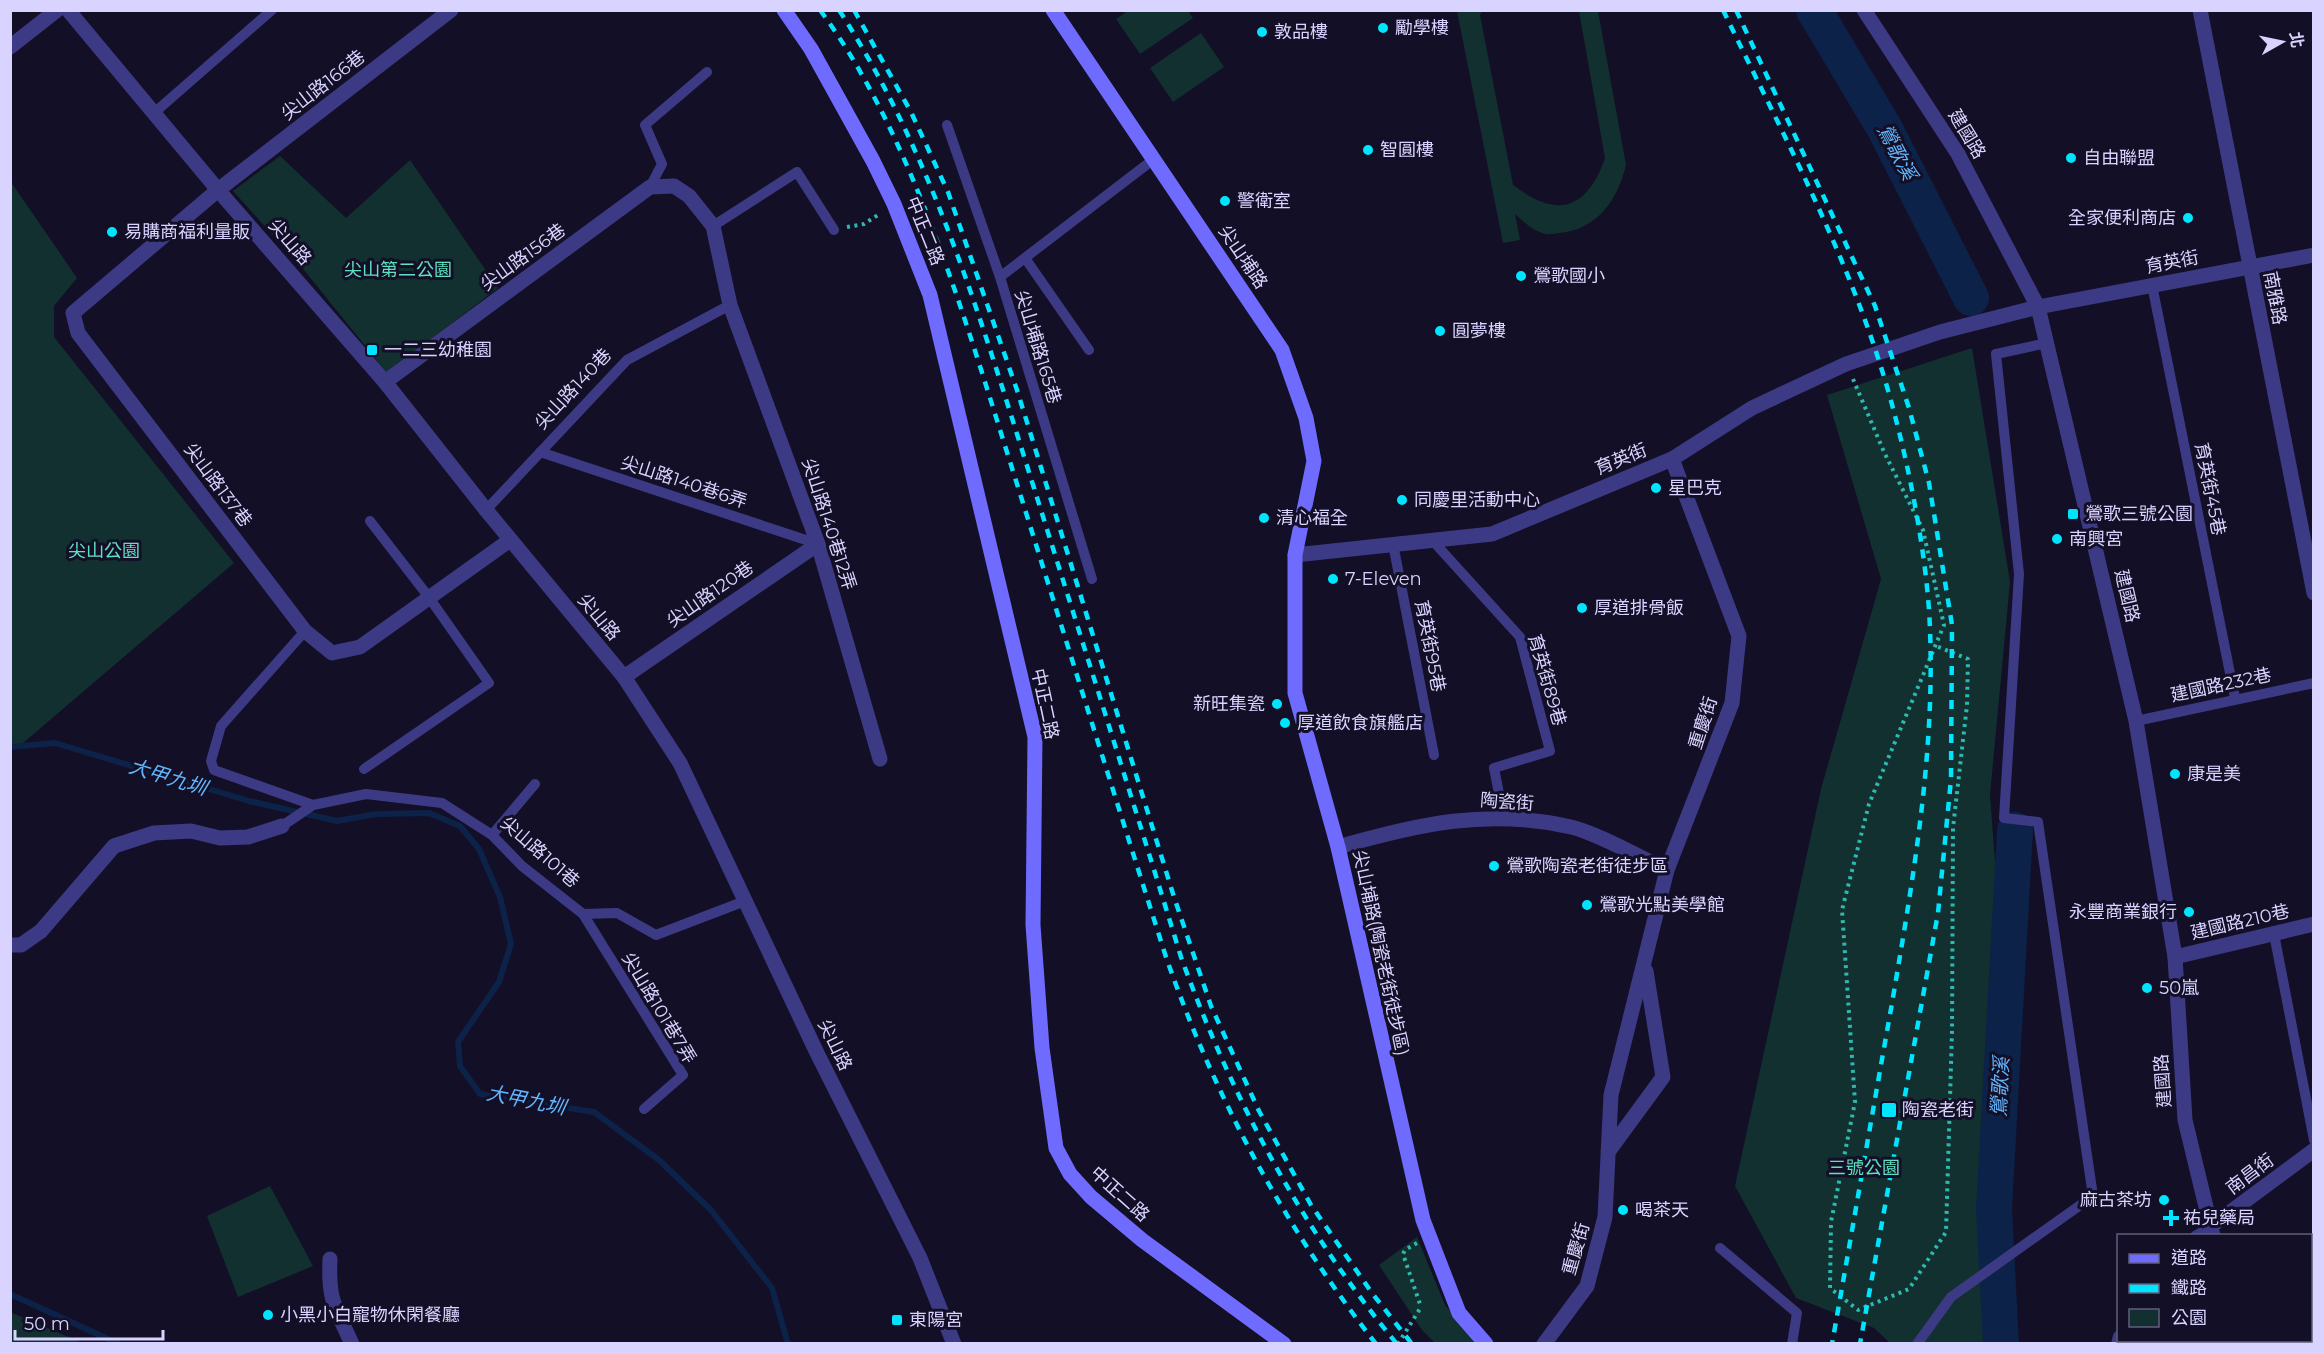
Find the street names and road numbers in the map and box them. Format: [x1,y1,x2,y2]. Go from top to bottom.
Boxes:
street label: 尖山路166巷 [277,45,369,125]
street label: 建國路 [1944,105,1990,163]
street label: 中正二路 [901,194,949,268]
street label: 尖山路 [264,214,316,270]
street label: 尖山路156巷 [476,219,570,295]
street label: 尖山埔路 [1214,221,1272,293]
street label: 育英街 [2143,246,2201,278]
street label: 南雅路 [2259,269,2291,327]
street label: 尖山埔路165巷 [1010,288,1066,406]
street label: 尖山路140巷 [530,344,616,434]
street label: 尖山路137巷 [179,439,257,531]
street label: 育英街 [1592,439,1650,479]
street label: 育英街45巷 [2190,441,2230,537]
street label: 尖山路140巷6弄 [618,451,750,513]
street label: 尖山路140巷12弄 [797,455,861,593]
street label: 尖山路120巷 [662,556,758,632]
street label: 建國路 [2110,567,2144,625]
street label: 尖山路 [573,589,625,645]
street label: 育英街95巷 [1410,598,1450,694]
street label: 育英街89巷 [1523,632,1571,728]
street label: 建國路232巷 [2169,664,2273,706]
street label: 中正二路 [1027,666,1063,742]
street label: 重慶街 [1684,694,1722,752]
street label: 陶瓷街 [1479,789,1535,815]
street label: 尖山路101巷 [496,812,584,892]
street label: 尖山埔路(陶瓷老街徒步區) [1348,848,1414,1058]
street label: 建國路210巷 [2188,900,2292,944]
street label: 尖山路101巷7弄 [617,949,701,1067]
street label: 尖山路 [813,1016,857,1074]
street label: 建國路 [2150,1053,2176,1109]
street label: 南昌街 [2222,1149,2278,1199]
street label: 中正二路 [1086,1162,1154,1226]
street label: 重慶街 [1558,1220,1594,1278]

